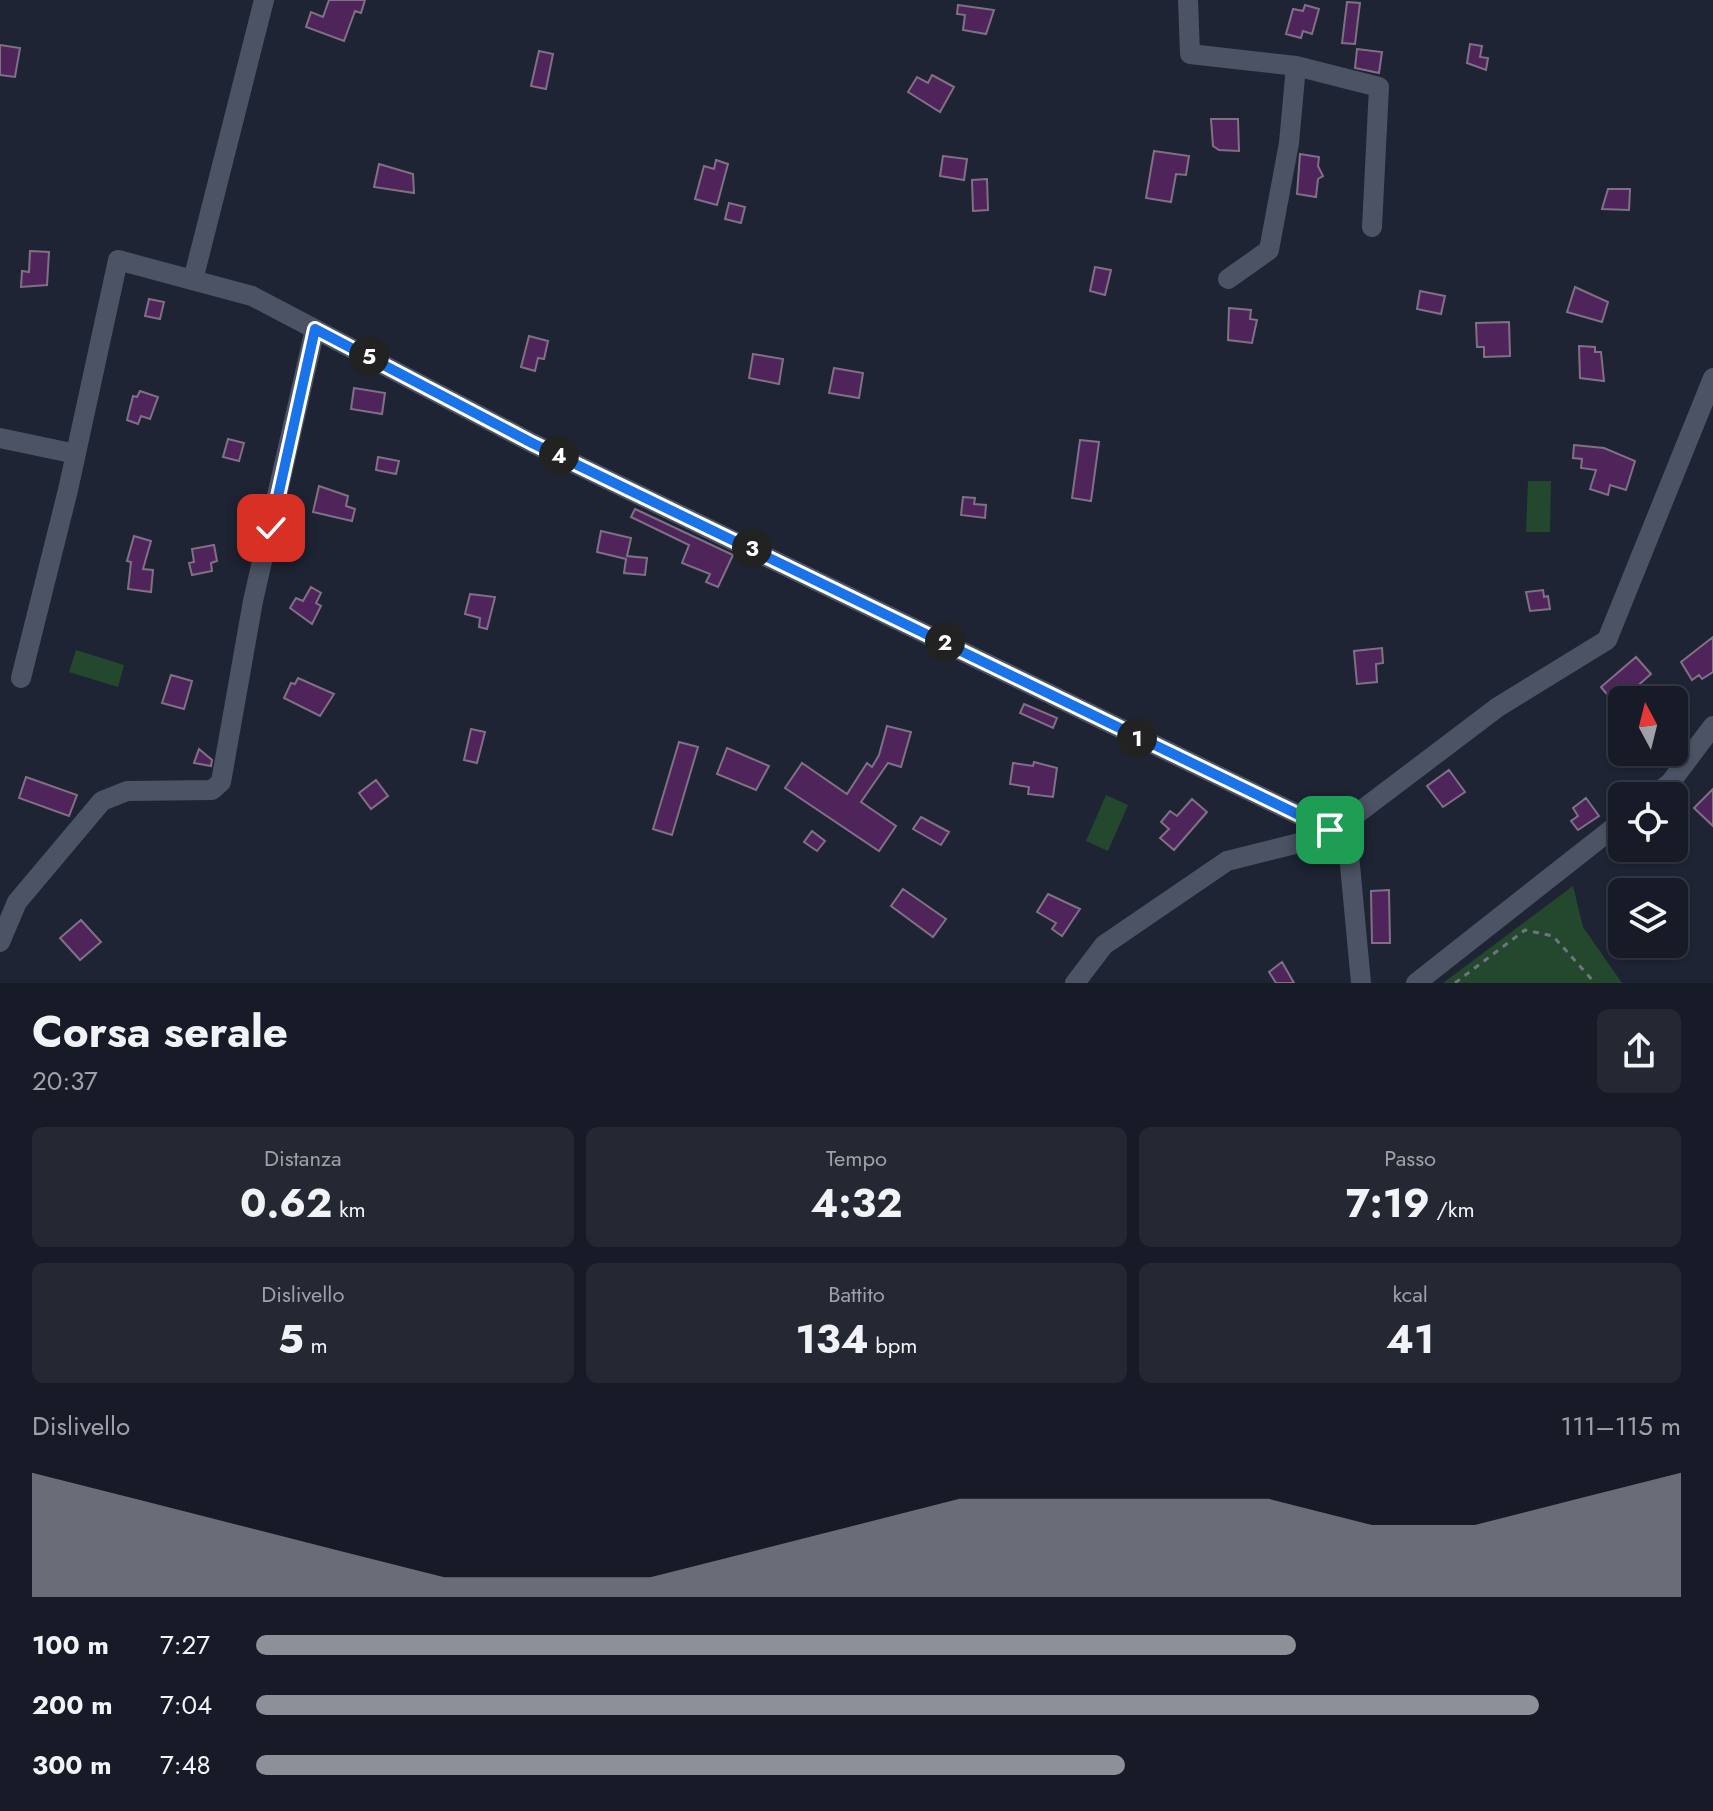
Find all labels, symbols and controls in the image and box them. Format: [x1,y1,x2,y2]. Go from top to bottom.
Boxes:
pin: 5 [349,336,389,376]
text: 5 [362,340,376,372]
pin: 4 [539,435,579,475]
text: 4 [551,439,567,471]
pin [237,494,305,562]
icon: check [249,506,293,550]
pin: 3 [732,528,772,568]
text: 3 [745,532,759,564]
pin: 2 [925,622,965,662]
text: 2 [938,626,952,658]
north arrow [1608,686,1688,766]
map controls [1608,686,1688,958]
pin: 1 [1117,718,1157,758]
text: 1 [1131,722,1143,754]
button: locate [1608,782,1688,862]
pin [1296,796,1364,864]
icon: arrive [1308,808,1352,852]
button: layers [1608,878,1688,958]
text: Corsa serale [32,1000,288,1064]
button: share [1597,1009,1681,1093]
text: 20:37 [32,1062,98,1100]
text: Distanza [264,1142,342,1174]
text: Tempo [826,1142,887,1174]
text: Passo [1384,1142,1436,1174]
text: 0.62 [240,1174,332,1232]
text: 4:32 [811,1174,902,1232]
text: 7:19 [1346,1174,1430,1232]
text: km [332,1193,366,1225]
text: /km [1430,1193,1475,1225]
text: Dislivello [261,1278,344,1310]
text: Battito [828,1278,885,1310]
text: kcal [1392,1278,1428,1310]
text: 5 [278,1310,304,1368]
text: 134 [796,1310,869,1368]
text: 41 [1386,1310,1434,1368]
text: m [304,1329,328,1361]
text: bpm [869,1329,917,1361]
text: Dislivello [32,1407,130,1445]
text: 111–115 m [1561,1407,1681,1445]
text: 100 m [32,1626,109,1664]
text: 7:27 [160,1626,210,1664]
text: 200 m [32,1686,113,1724]
text: 7:04 [160,1686,212,1724]
text: 300 m [32,1746,112,1784]
text: 7:48 [160,1746,211,1784]

